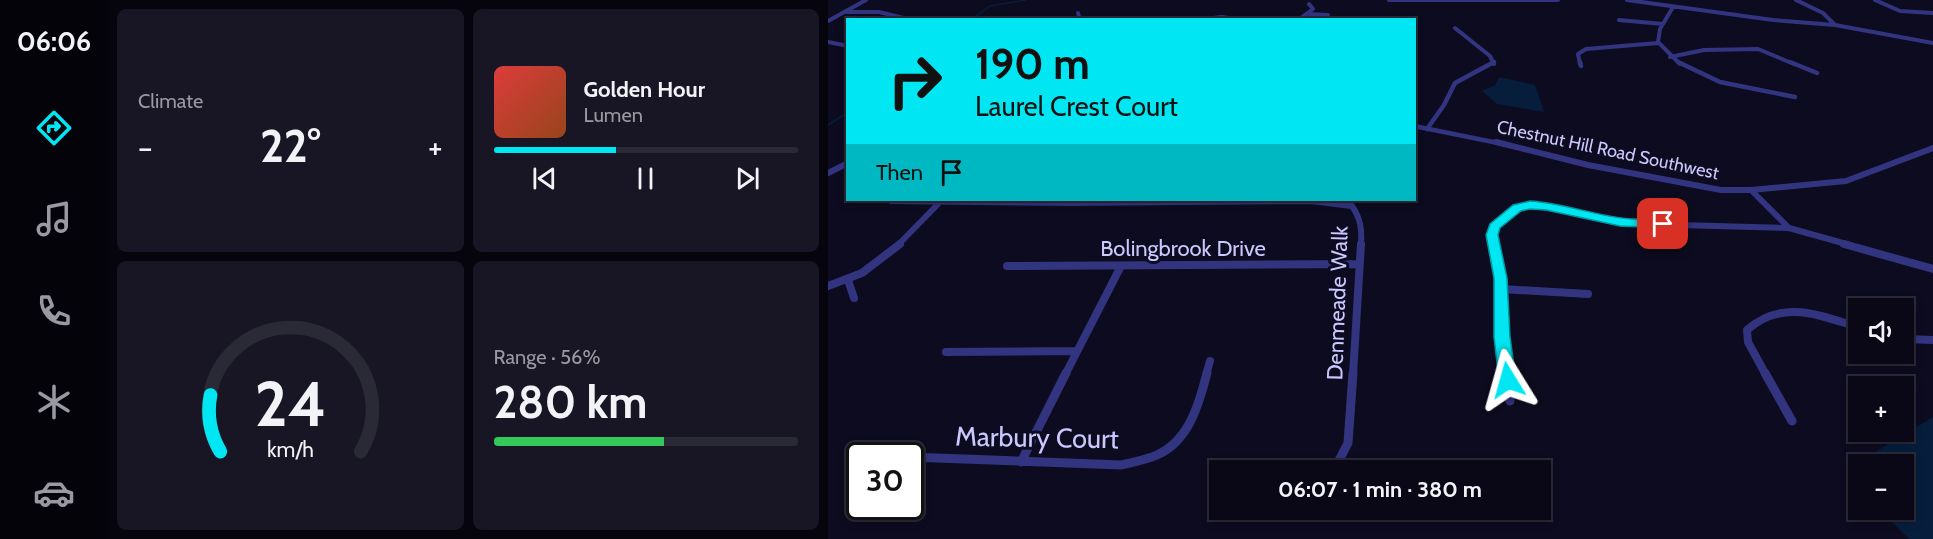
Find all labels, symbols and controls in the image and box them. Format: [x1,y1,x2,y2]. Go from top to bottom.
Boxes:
text: 06:06 [17,25,91,58]
text: 190 m [975,38,1090,90]
icon: right [876,42,954,120]
text: Golden Hour [584,76,705,103]
text: Climate [138,89,203,113]
text: Laurel Crest Court [975,90,1178,123]
text: Lumen [584,103,643,127]
icon: directions [33,107,75,149]
street label: Chestnut Hill Road Southwest [1495,116,1721,184]
text: 22° [260,119,321,173]
text: − [138,127,153,167]
text: + [428,127,443,167]
icon: arrive [935,156,968,189]
text: Then [876,159,923,186]
icon: previous [528,162,561,195]
icon: pause [629,162,662,195]
icon: next [731,162,764,195]
icon: music [33,198,75,240]
pin [1637,198,1688,249]
icon: arrive [1646,207,1679,240]
street label: Denmeade Walk [1321,225,1354,381]
street label: Bolingbrook Drive [1100,235,1266,262]
icon: phone [33,290,75,332]
map controls [1848,298,1914,520]
button: sound [1848,298,1914,364]
text: Range · 56% [494,345,600,369]
position arrow [1476,348,1540,412]
text: 24 [254,366,326,442]
text: 280 km [494,375,647,429]
button: + [1848,376,1914,442]
icon: climate [33,381,75,423]
street label: Marbury Court [955,420,1119,455]
text: km/h [267,437,314,463]
speed limit sign: 30 [846,442,924,520]
button: − [1848,454,1914,520]
icon: car [33,472,75,514]
text: 06:07 · 1 min · 380 m [1278,476,1482,503]

